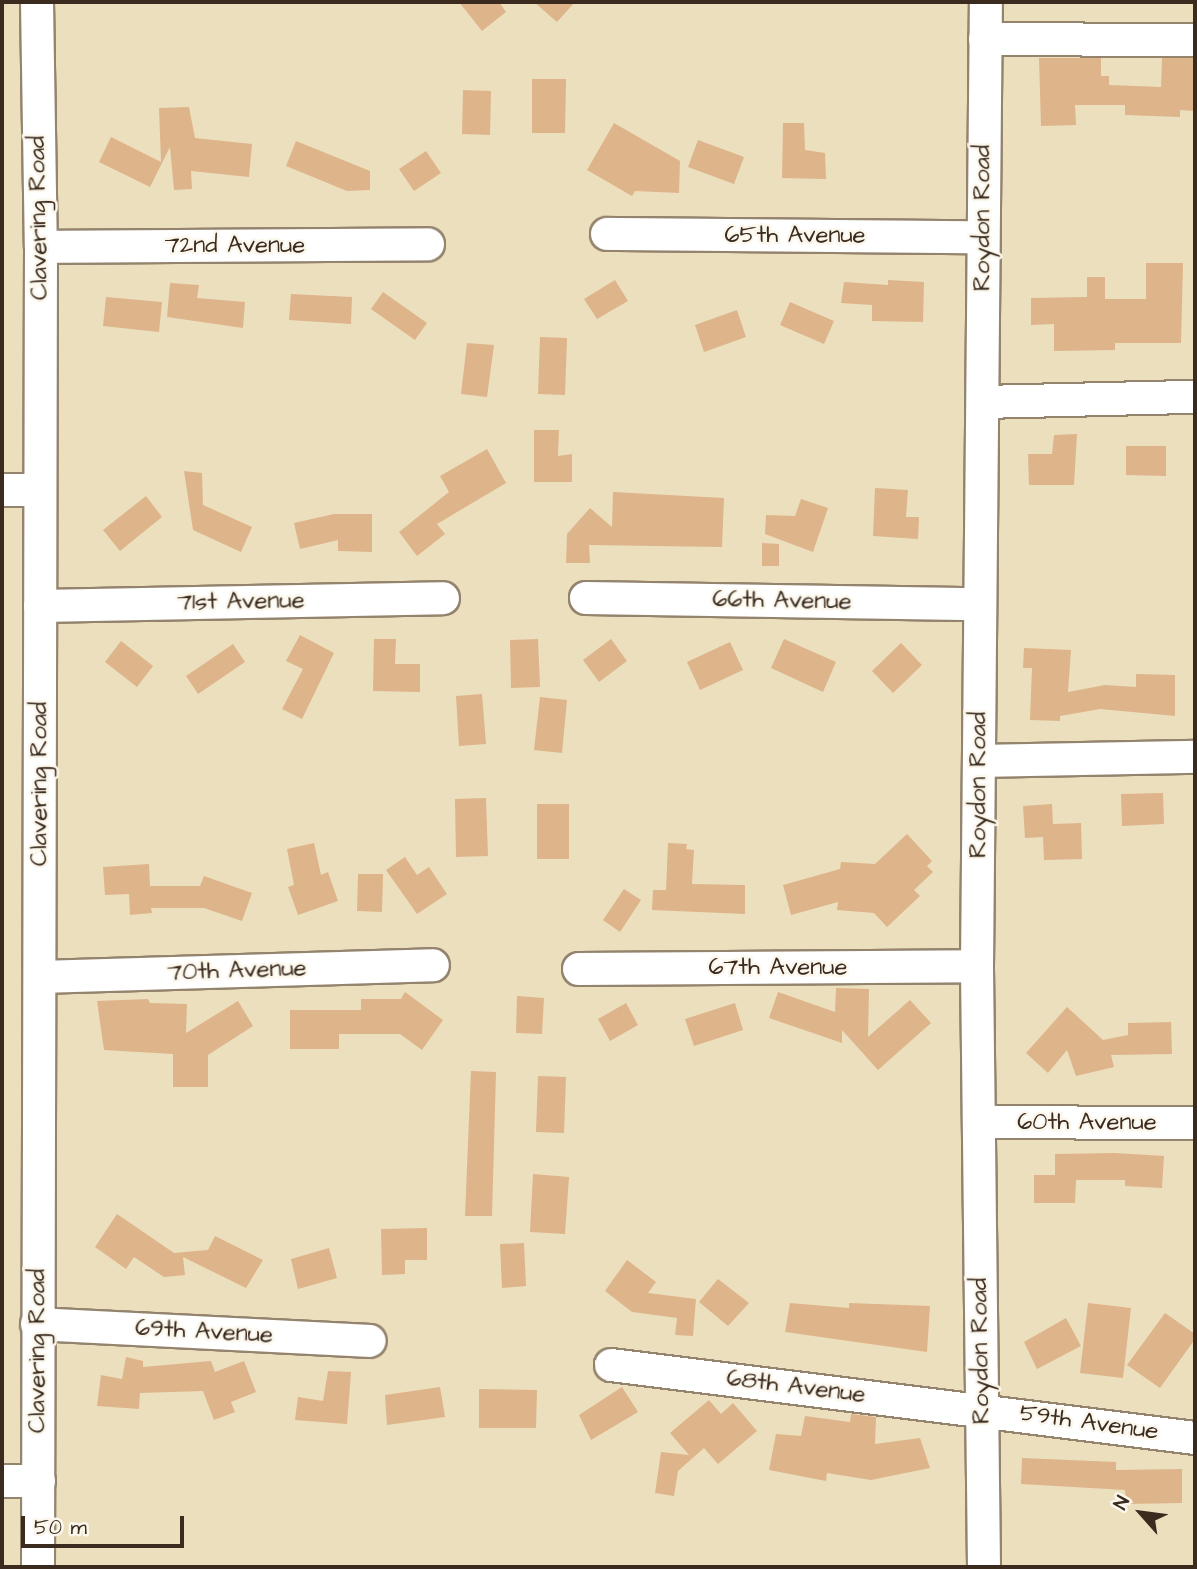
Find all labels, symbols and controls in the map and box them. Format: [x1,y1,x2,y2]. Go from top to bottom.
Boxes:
street label: Clavering Road [23,136,55,300]
street label: Roydon Road [969,145,997,291]
street label: 65th Avenue [724,222,866,250]
street label: 72nd Avenue [165,232,305,260]
street label: 66th Avenue [712,585,852,617]
street label: 71st Avenue [177,586,305,618]
street label: Clavering Road [26,702,54,866]
street label: Roydon Road [965,712,993,858]
street label: 70th Avenue [167,954,307,988]
street label: 67th Avenue [709,954,847,982]
street label: 60th Avenue [1017,1109,1157,1137]
street label: Clavering Road [24,1269,52,1433]
street label: Roydon Road [965,1278,997,1424]
street label: 69th Avenue [134,1314,274,1350]
street label: 68th Avenue [725,1364,867,1410]
street label: 59th Avenue [1018,1399,1160,1447]
north arrow [1106,1478,1176,1548]
text: N [1107,1491,1137,1515]
scale bar [24,1502,187,1546]
text: 50 m [34,1513,87,1542]

